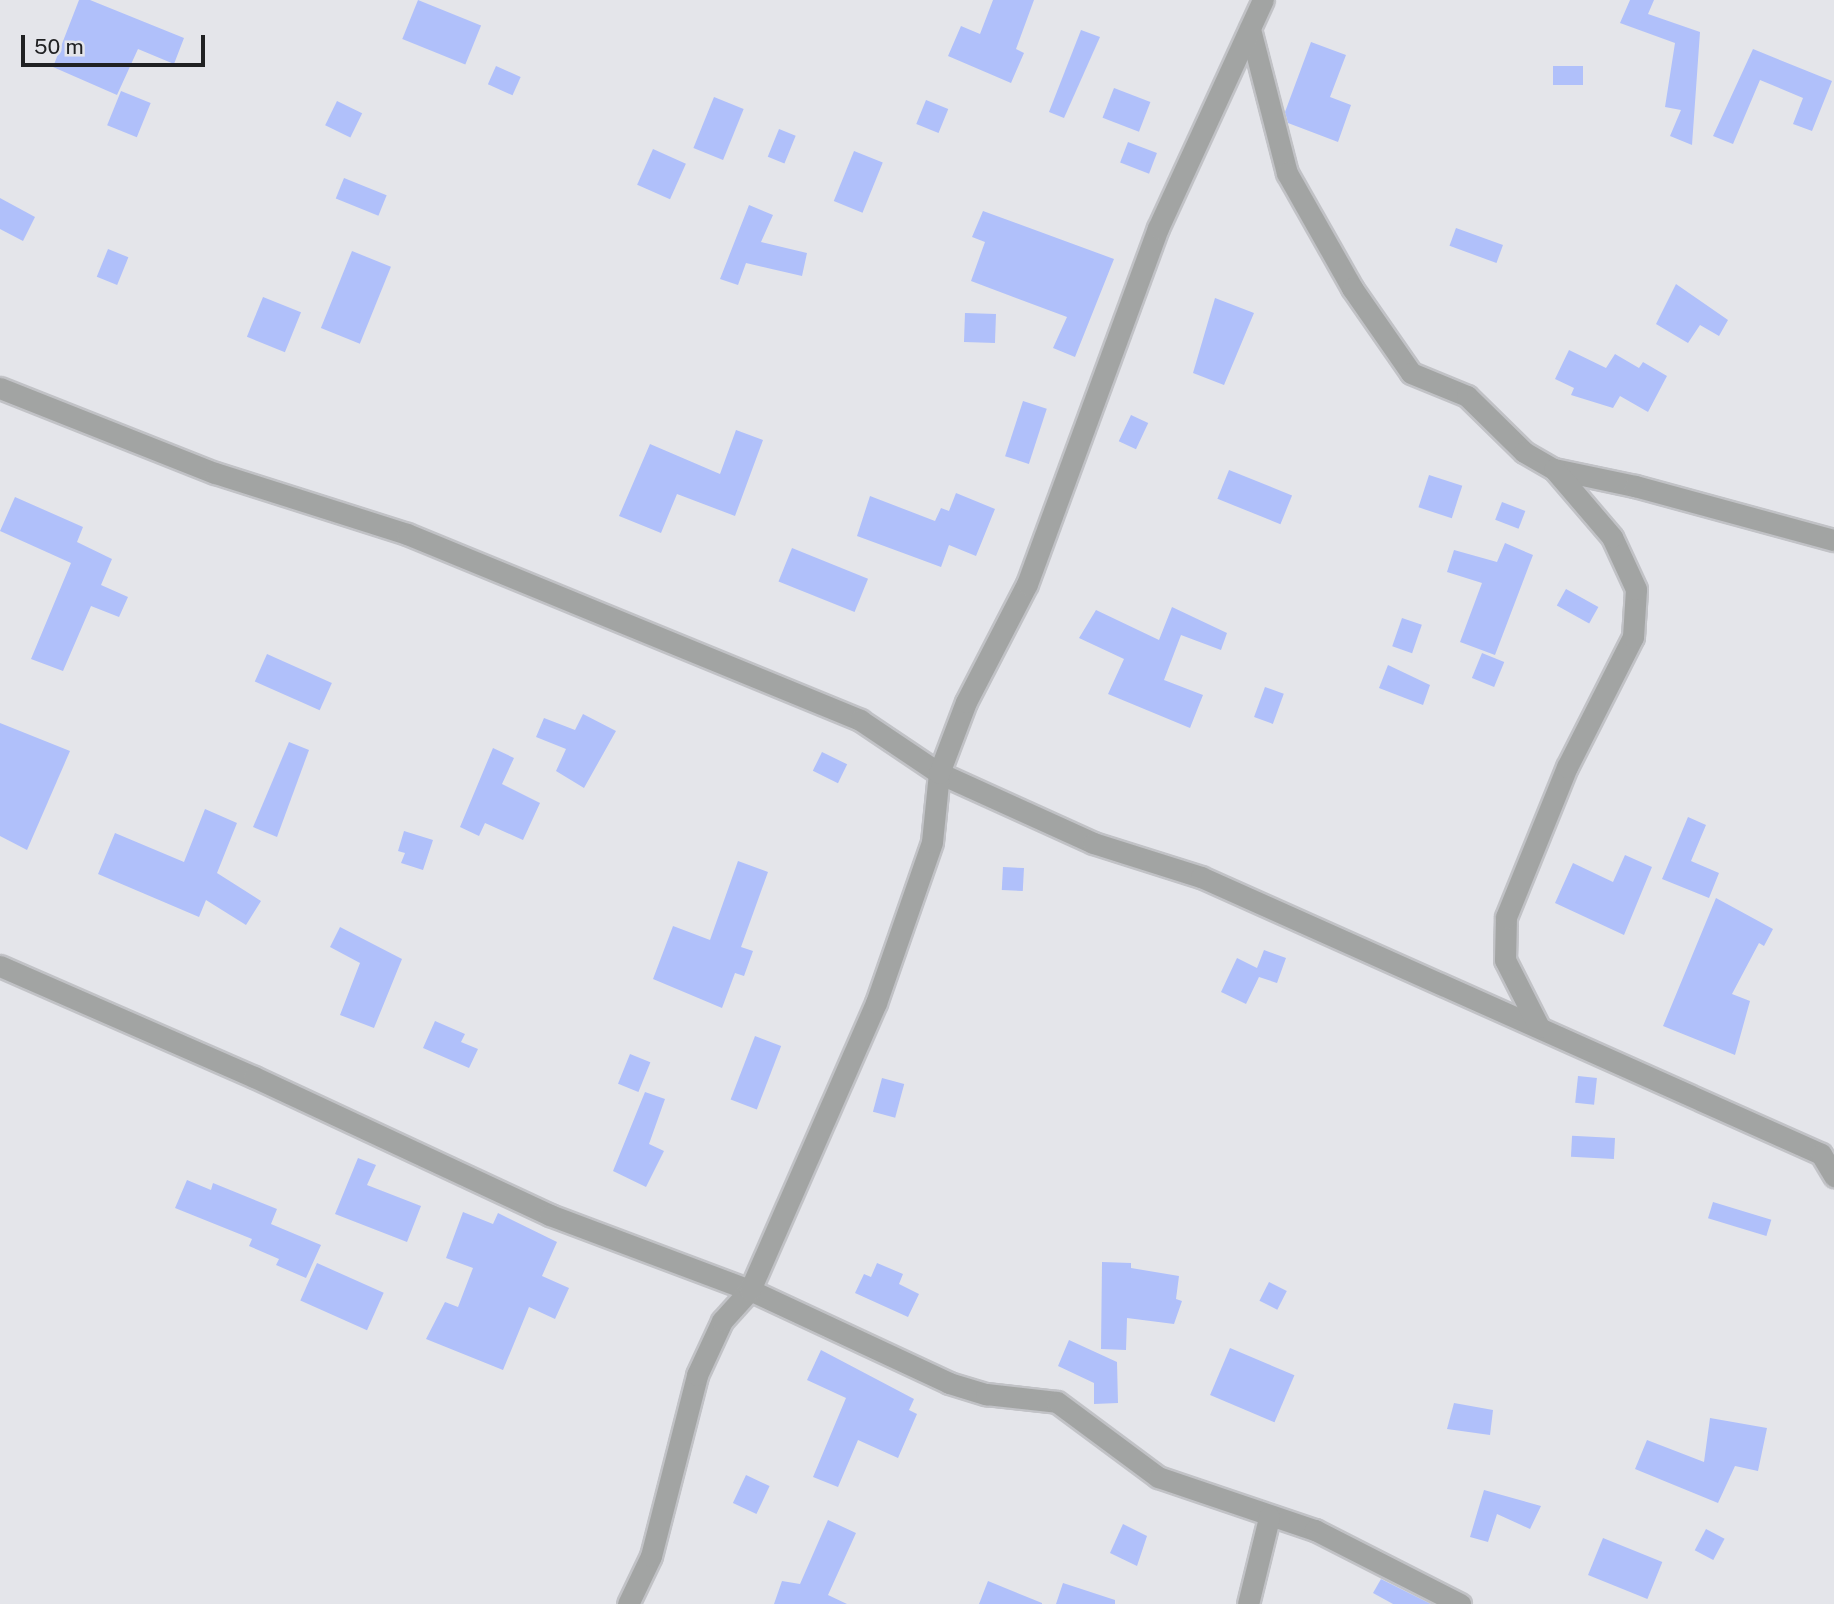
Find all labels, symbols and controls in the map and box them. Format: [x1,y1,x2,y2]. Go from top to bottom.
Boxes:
scale bar [24,21,208,65]
text: 50 m [34,34,84,59]

